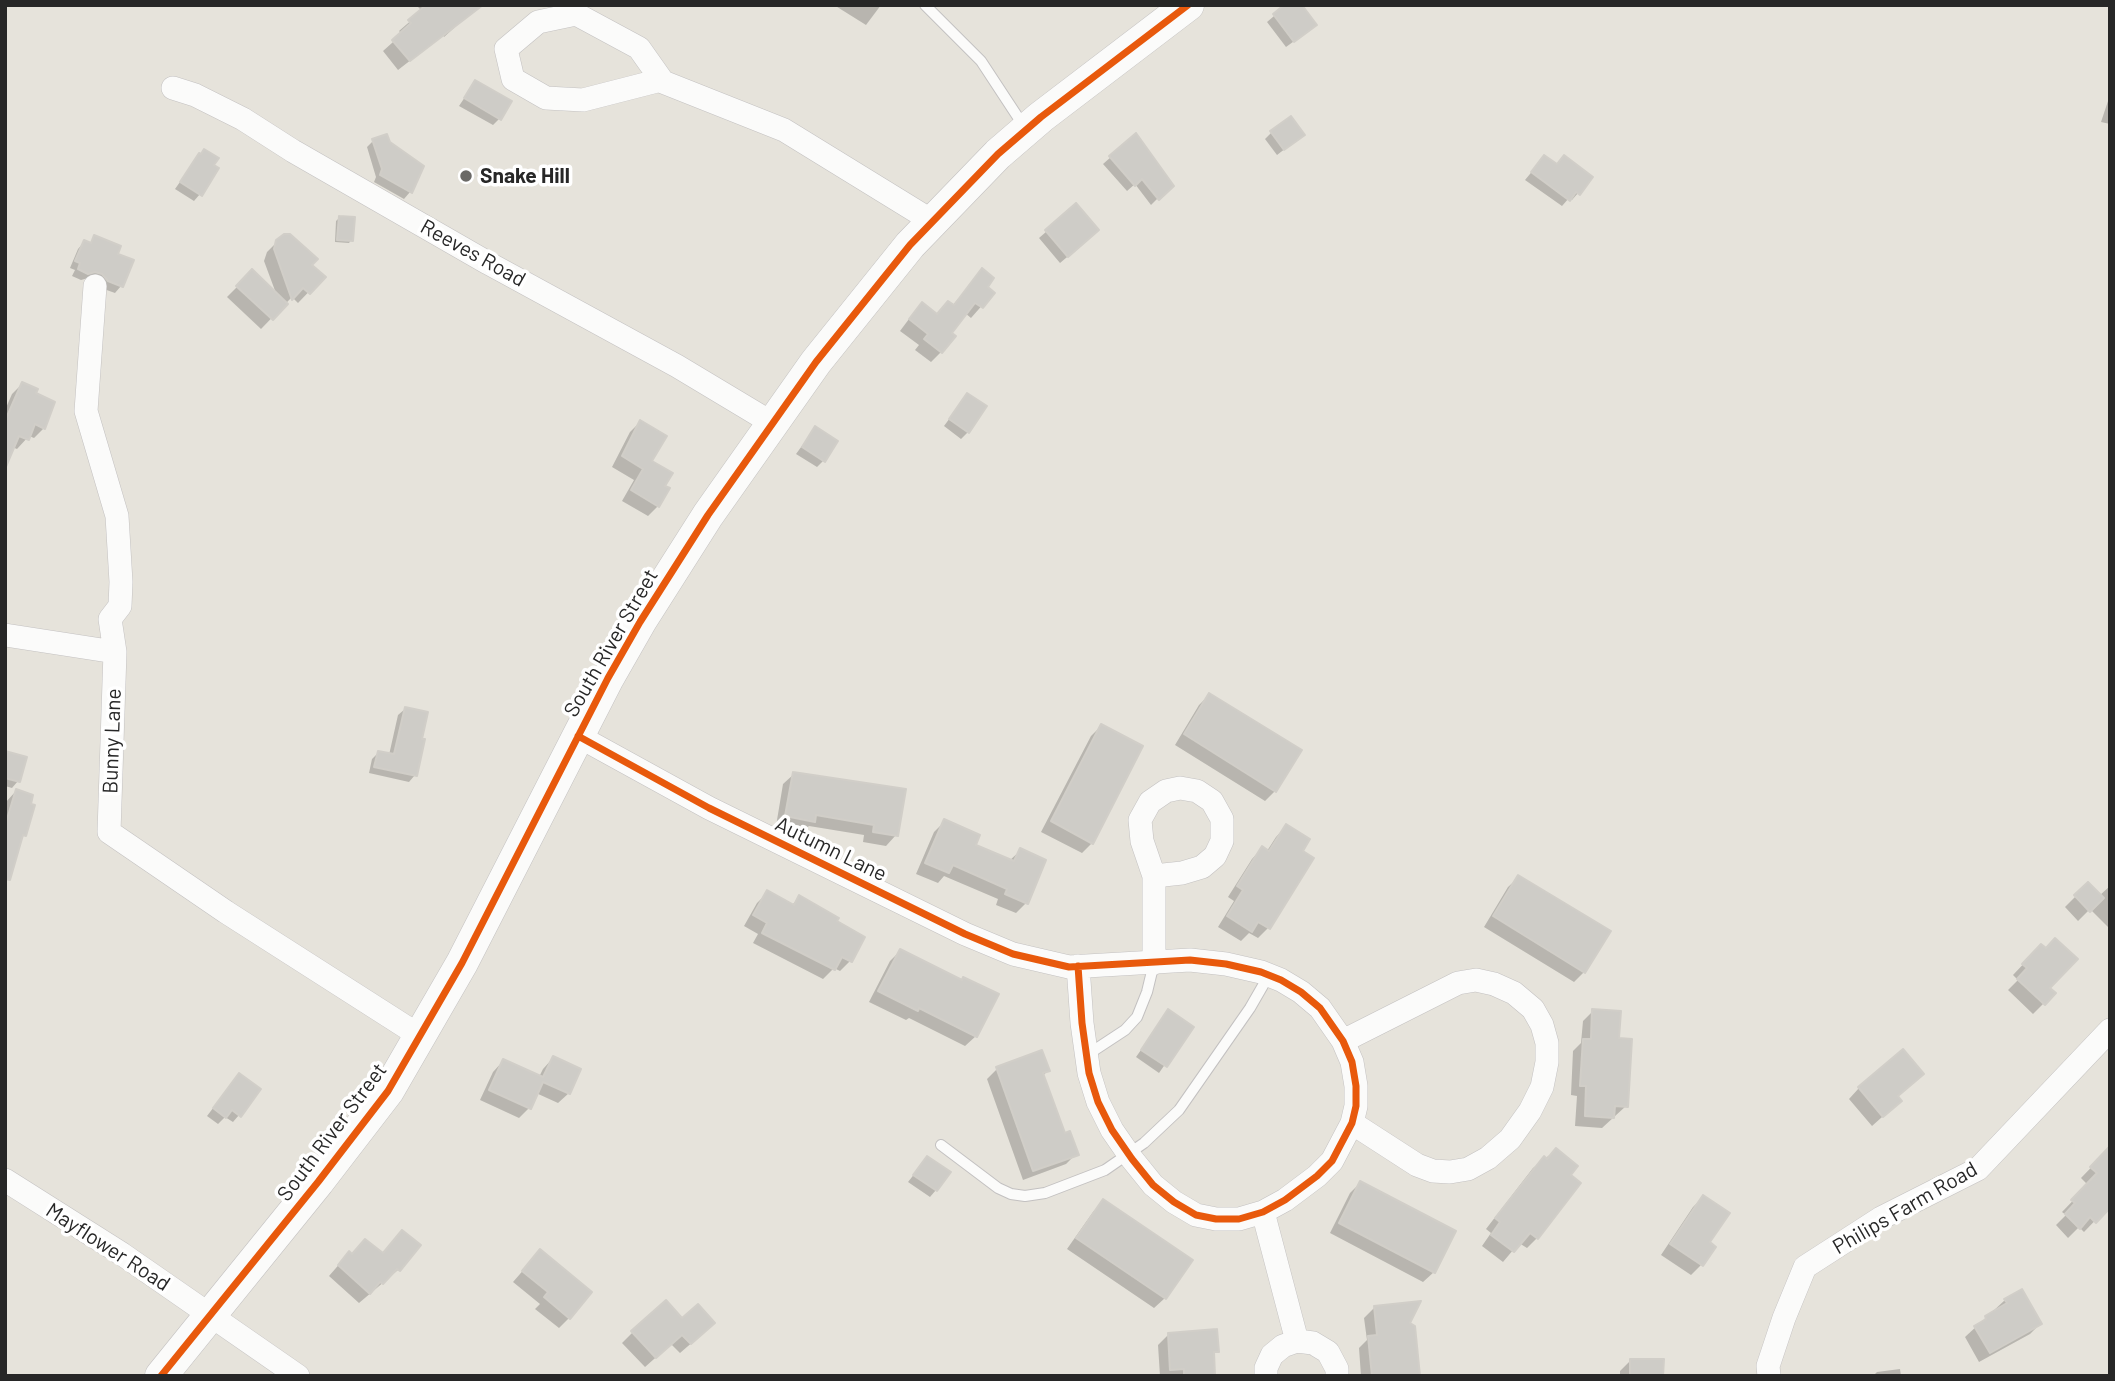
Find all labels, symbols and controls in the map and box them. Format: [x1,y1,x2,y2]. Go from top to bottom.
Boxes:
place label: Snake Hill [480,163,570,189]
marker: Snake Hill [458,168,474,184]
street label: Reeves Road [416,214,530,292]
street label: South River Street [559,565,663,721]
street label: Bunny Lane [98,688,126,794]
street label: Autumn Lane [771,811,891,887]
street label: South River Street [272,1058,392,1206]
street label: Philips Farm Road [1828,1156,1982,1260]
street label: Mayflower Road [41,1198,175,1296]

